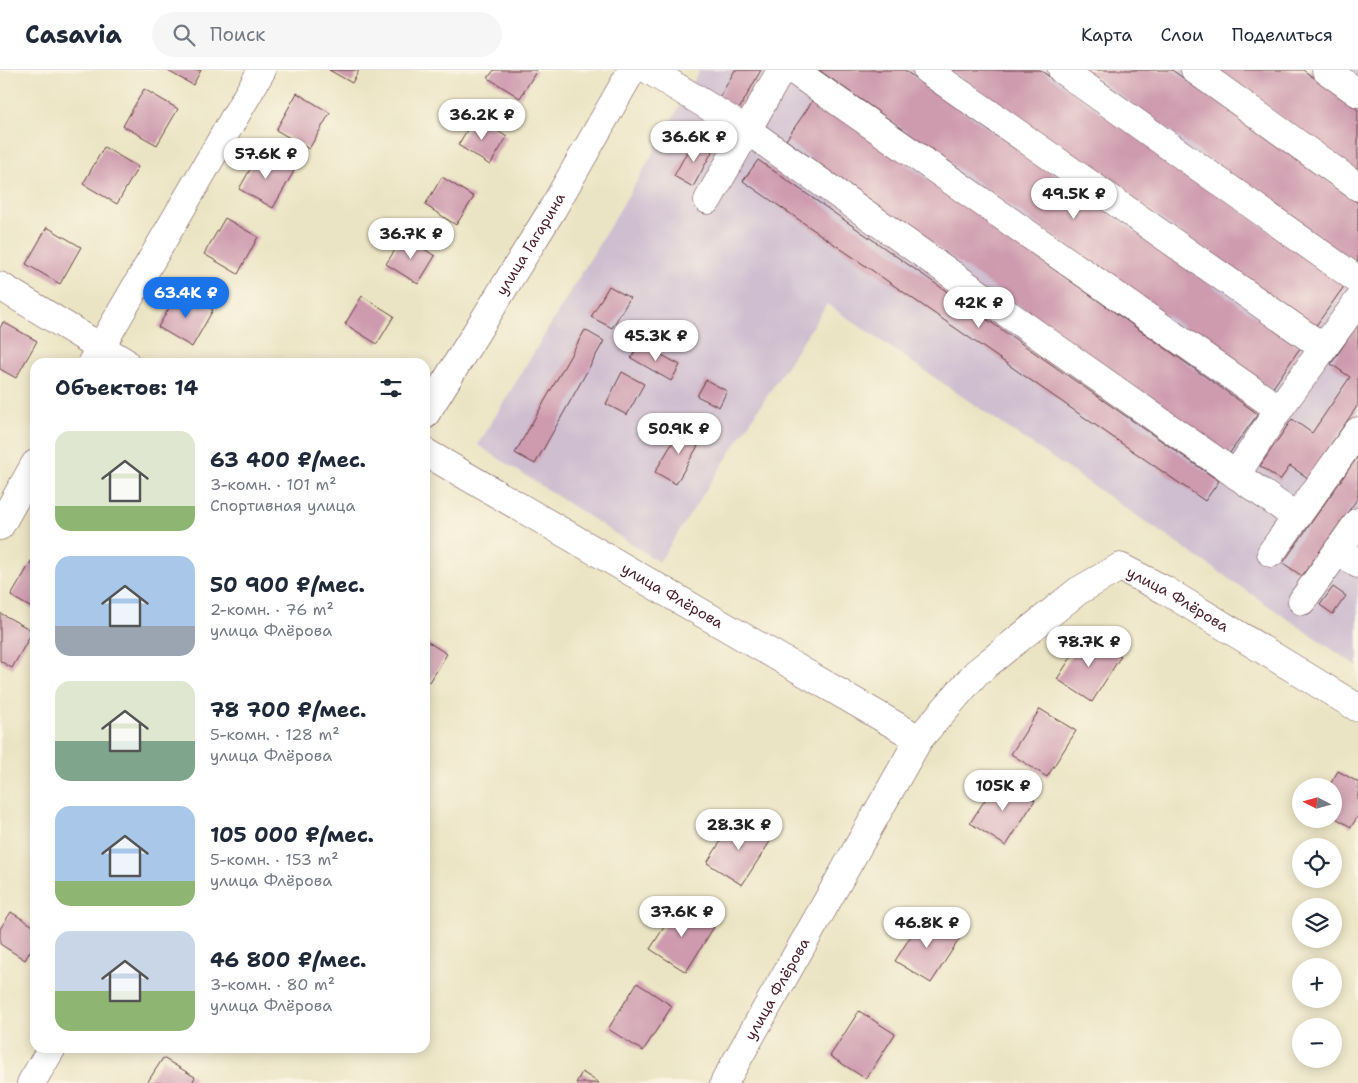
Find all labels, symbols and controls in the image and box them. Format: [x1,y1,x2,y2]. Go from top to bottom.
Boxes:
search box [152,12,502,57]
text: Casavia [25,19,122,51]
icon: search [170,21,198,49]
text: Поиск [210,22,265,47]
text: Карта [1081,23,1132,47]
text: Слои [1160,23,1204,47]
text: Поделиться [1232,23,1333,47]
pin: 36.2K ₽ [436,98,528,141]
text: 36.2K ₽ [449,104,515,125]
pin: 36.6K ₽ [648,121,740,163]
text: 36.6K ₽ [661,126,727,147]
pin: 57.6K ₽ [220,138,312,180]
text: 57.6K ₽ [235,143,297,164]
pin: 49.5K ₽ [1028,178,1120,220]
text: 49.5K ₽ [1042,183,1106,204]
street label: улица Гагарина [492,189,570,299]
pin: 36.7K ₽ [365,218,457,260]
text: 36.7K ₽ [379,223,443,244]
pin: 63.4K ₽ [140,276,232,319]
text: 63.4K ₽ [154,282,218,303]
pin: 42K ₽ [944,286,1014,329]
text: 42K ₽ [954,292,1004,313]
pin: 45.3K ₽ [610,320,702,362]
text: 45.3K ₽ [624,325,688,346]
text: Объектов: 14 [55,374,198,402]
icon: filters [377,374,405,402]
pin: 50.9K ₽ [633,412,725,455]
text: 50.9K ₽ [648,418,710,439]
text: 63 400 ₽/мес. [210,446,366,474]
icon: home [95,451,155,511]
text: 3-комн. · 101 m² [210,474,337,495]
text: Спортивная улица [210,495,355,516]
street label: улица Флёрова [618,558,727,633]
street label: улица Флёрова [1123,562,1233,637]
text: 50 900 ₽/мес. [210,571,365,599]
icon: home [95,576,155,636]
text: 2-комн. · 76 m² [210,599,334,620]
text: улица Флёрова [210,620,332,641]
pin: 78.7K ₽ [1043,626,1135,668]
text: 78.7K ₽ [1057,631,1121,652]
text: 78 700 ₽/мес. [210,696,367,724]
icon: home [95,701,155,761]
text: 5-комн. · 128 m² [210,724,340,745]
text: улица Флёрова [210,745,332,766]
pin: 105K ₽ [962,770,1044,812]
text: 105K ₽ [975,775,1031,796]
north arrow [1292,778,1342,828]
map controls [1292,778,1342,1068]
pin: 28.3K ₽ [693,808,785,851]
text: 28.3K ₽ [707,814,771,835]
text: 105 000 ₽/мес. [210,821,374,849]
icon: home [95,826,155,886]
button: locate [1292,838,1342,888]
text: 5-комн. · 153 m² [210,849,339,870]
text: улица Флёрова [210,870,332,891]
pin: 37.6K ₽ [636,896,728,938]
button: layers [1292,898,1342,948]
text: 37.6K ₽ [650,901,714,922]
pin: 46.8K ₽ [881,906,973,949]
text: 46.8K ₽ [894,912,960,933]
street label: улица Флёрова [740,934,815,1044]
text: 46 800 ₽/мес. [210,946,367,974]
icon: home [95,951,155,1011]
button: + [1292,958,1342,1008]
text: 3-комн. · 80 m² [210,974,335,995]
text: улица Флёрова [210,995,332,1016]
button: − [1292,1018,1342,1068]

